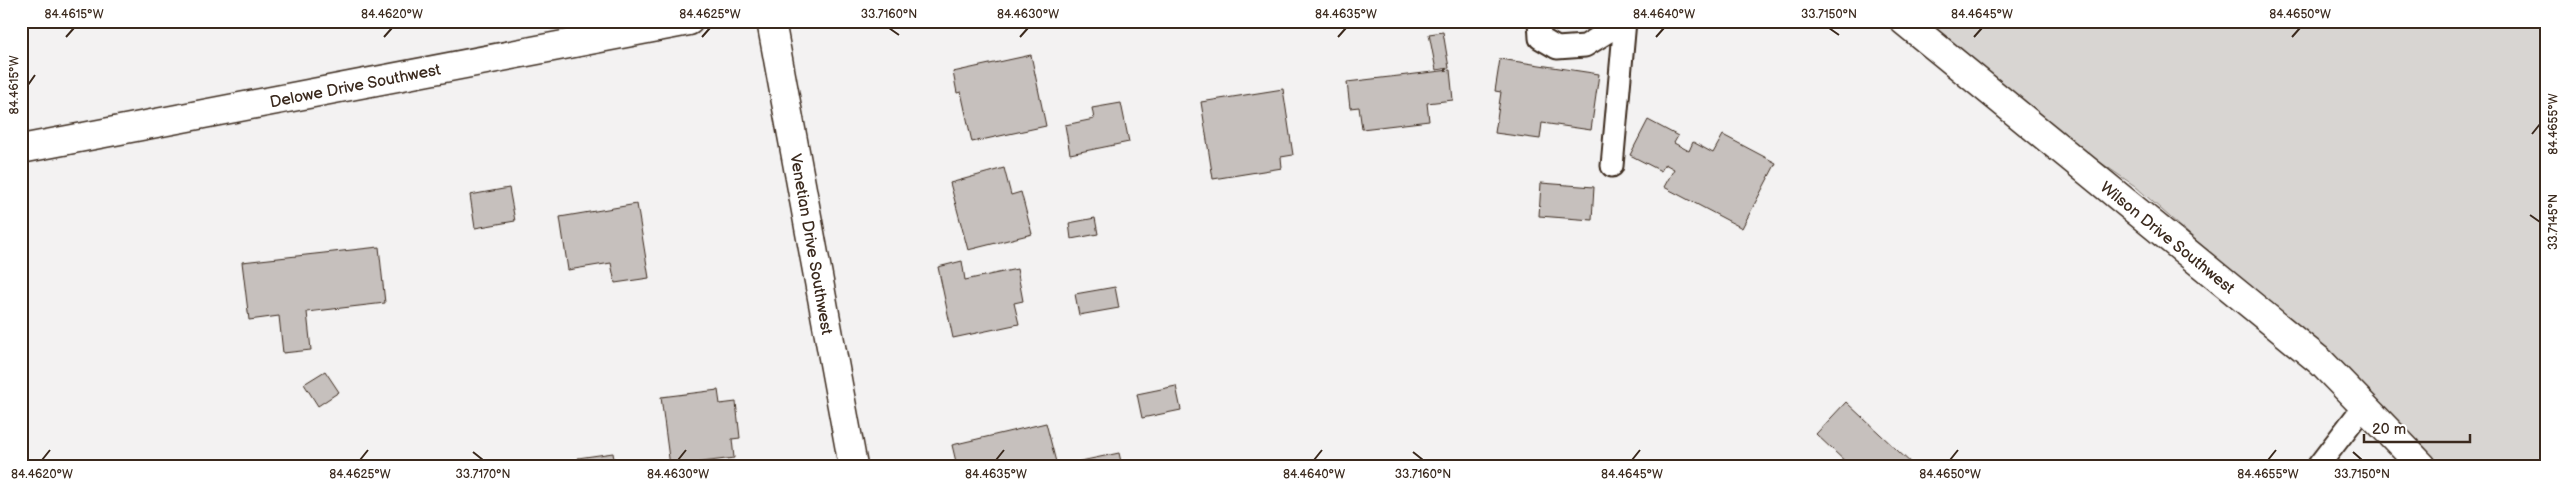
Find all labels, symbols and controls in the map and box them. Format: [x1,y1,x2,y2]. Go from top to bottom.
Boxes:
text: 84.4615°W [44,7,104,22]
text: 84.4620°W [361,7,423,22]
text: 84.4625°W [679,7,741,22]
text: 33.7160°N [861,7,917,22]
text: 84.4630°W [997,7,1059,22]
text: 84.4635°W [1315,7,1377,22]
text: 84.4640°W [1633,7,1695,22]
text: 33.7150°N [1801,7,1857,22]
text: 84.4645°W [1951,7,2013,22]
text: 84.4650°W [2269,7,2331,22]
text: 84.4615°W [7,55,22,115]
street label: Delowe Drive Southwest [268,61,442,112]
text: 84.4655°W [2546,93,2561,155]
street label: Venetian Drive Southwest [785,152,836,336]
street label: Wilson Drive Southwest [2096,178,2238,298]
text: 33.7145°N [2546,194,2561,250]
scale bar [2364,412,2471,444]
text: 20 m [2372,420,2406,439]
text: 84.4620°W [11,467,73,482]
text: 84.4625°W [329,467,391,482]
text: 33.7170°N [455,467,511,482]
text: 84.4630°W [647,467,709,482]
text: 84.4635°W [965,467,1027,482]
text: 84.4640°W [1283,467,1345,482]
text: 33.7160°N [1395,467,1451,482]
text: 84.4645°W [1601,467,1663,482]
text: 84.4650°W [1919,467,1981,482]
text: 84.4655°W [2237,467,2299,482]
text: 33.7150°N [2334,467,2390,482]

